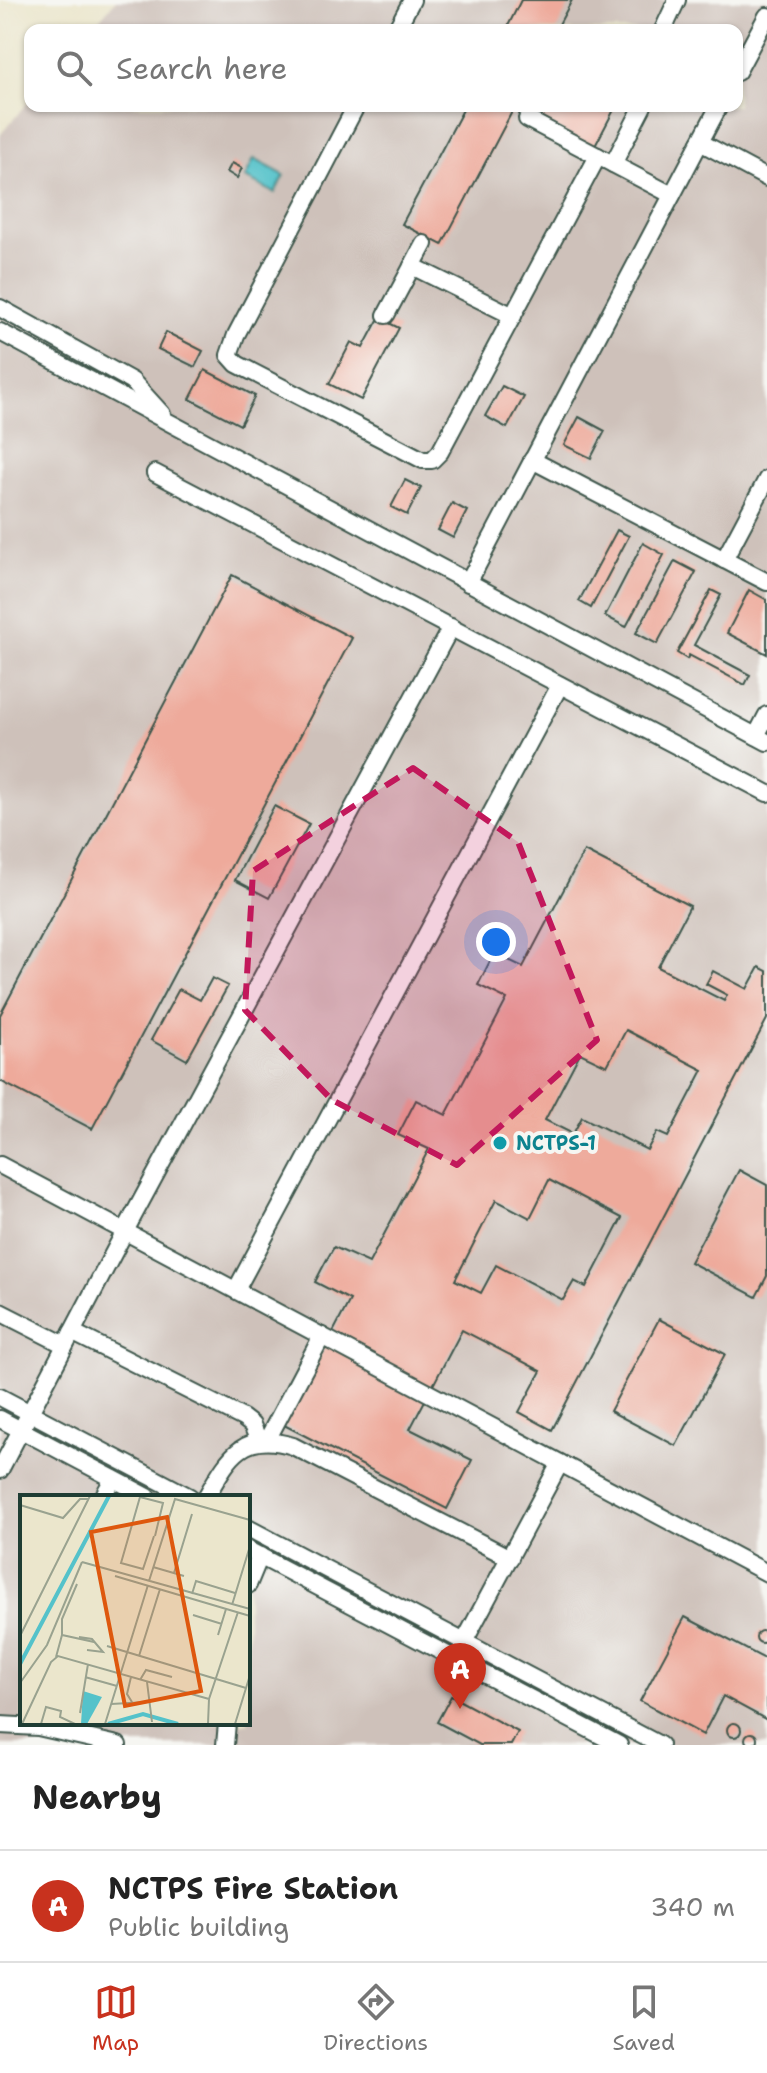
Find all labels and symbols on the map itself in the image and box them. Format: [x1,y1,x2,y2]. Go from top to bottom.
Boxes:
your location [476,922,516,962]
place label: NCTPS-1 [516,1130,596,1156]
marker: NCTPS-1 [491,1134,509,1152]
inset map [20,1495,250,1725]
pin: A [434,1643,486,1709]

